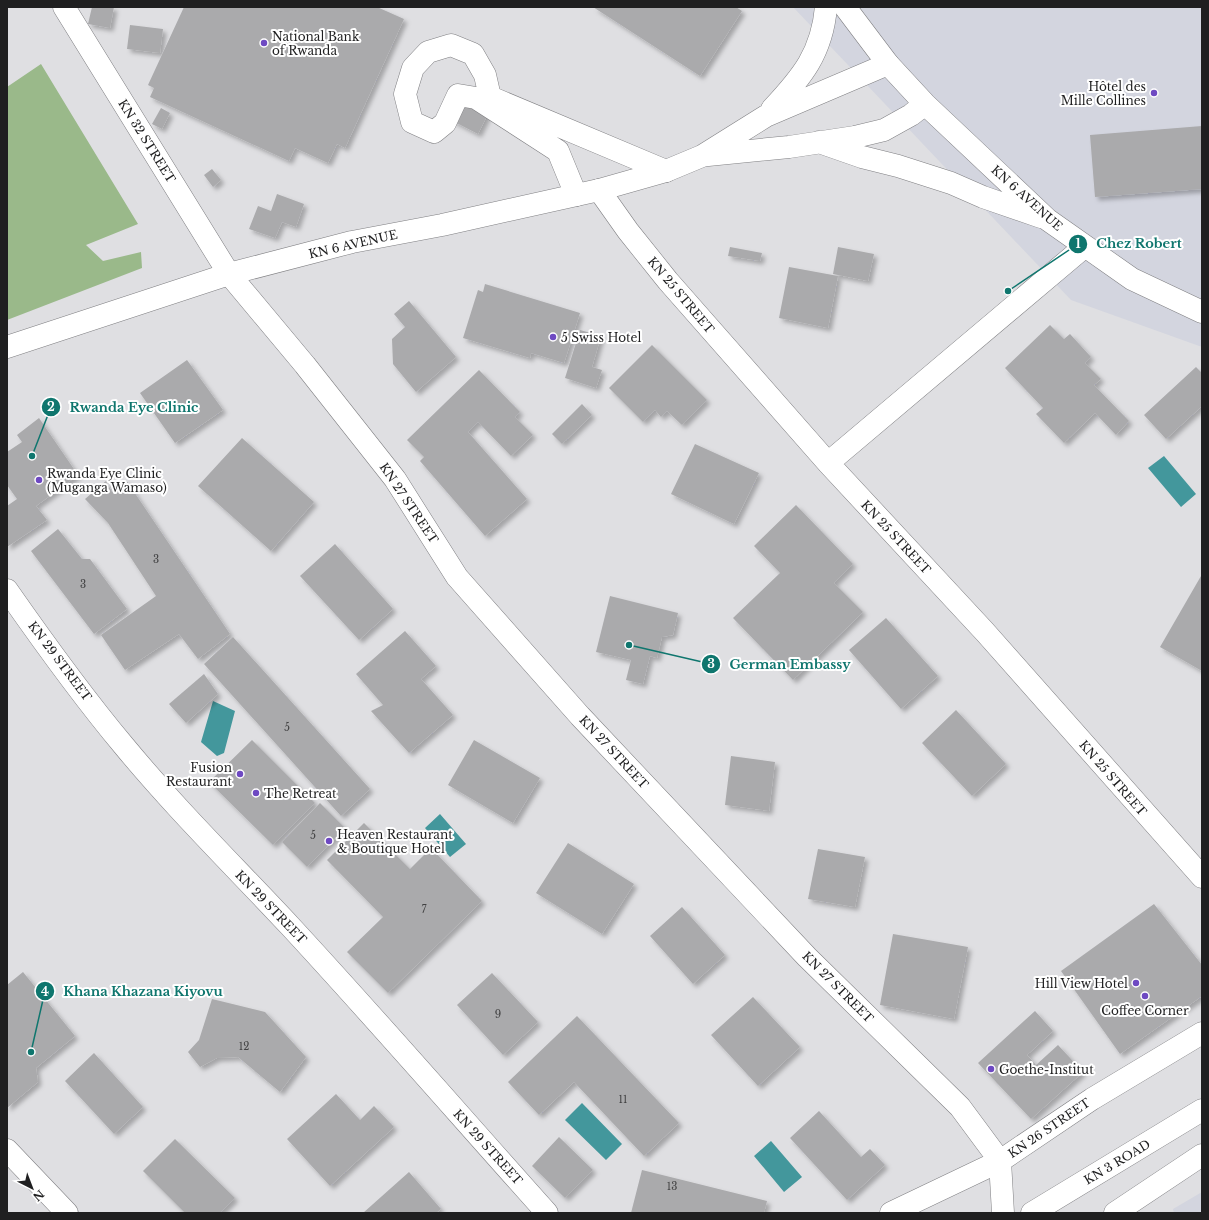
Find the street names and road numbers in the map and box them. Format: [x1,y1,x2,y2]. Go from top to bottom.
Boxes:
street label: KN 32 STREET [115,96,179,186]
street label: KN 6 AVENUE [988,162,1066,234]
street label: KN 6 AVENUE [307,226,399,262]
street label: KN 25 STREET [645,254,718,337]
street label: KN 27 STREET [376,460,442,547]
street label: KN 25 STREET [858,497,934,577]
street label: KN 29 STREET [25,618,95,704]
street label: KN 27 STREET [576,712,652,792]
street label: KN 25 STREET [1076,737,1150,819]
street label: KN 29 STREET [232,867,310,947]
street label: KN 27 STREET [799,948,877,1026]
street label: KN 26 STREET [1005,1095,1093,1161]
street label: KN 29 STREET [450,1106,526,1188]
street label: KN 3 ROAD [1081,1136,1153,1188]

